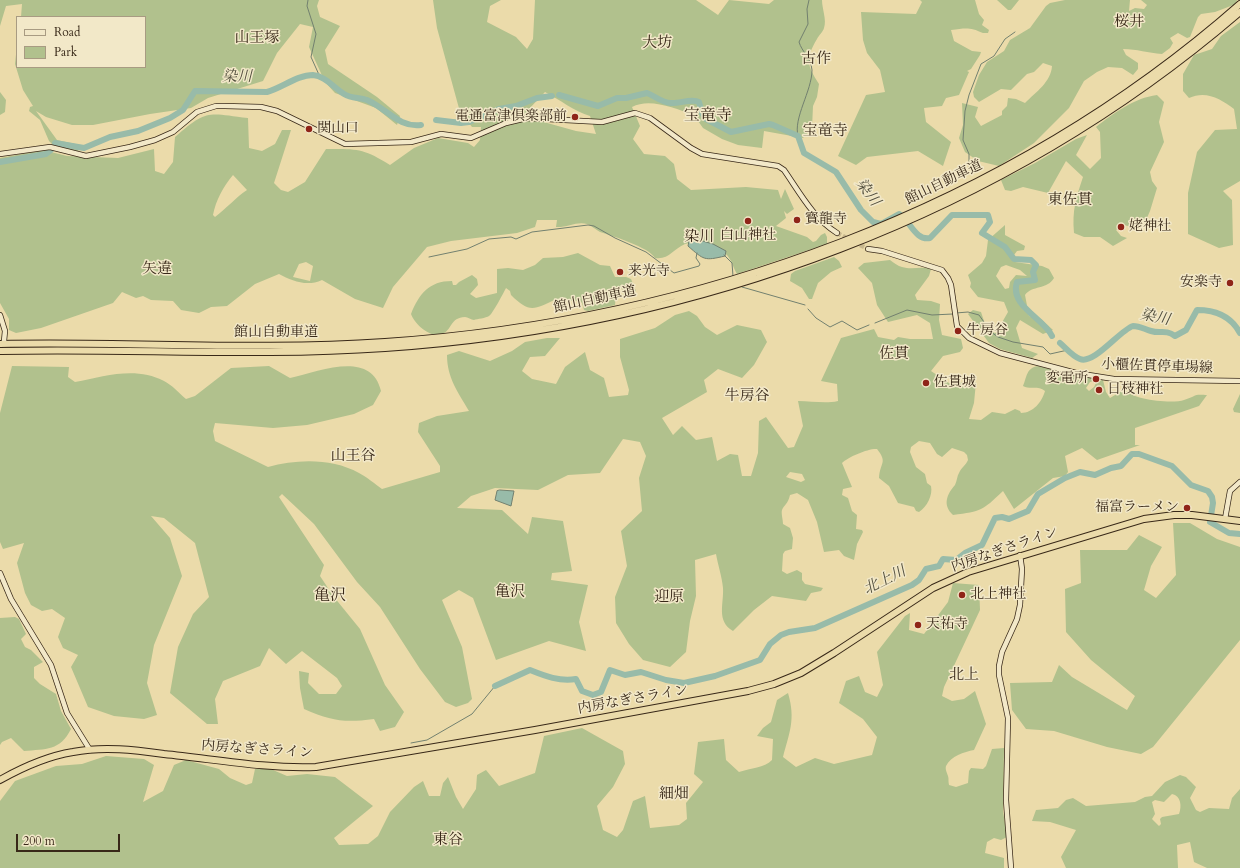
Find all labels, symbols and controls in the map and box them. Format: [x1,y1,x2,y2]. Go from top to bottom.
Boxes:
district label: 桜井 [1114,14,1144,32]
legend [16,16,146,68]
text: Road [54,24,80,40]
district label: 山王塚 [235,30,279,48]
district label: 大坊 [642,35,672,53]
text: Park [54,44,77,60]
district label: 古作 [801,51,831,69]
water label: 染川 [222,69,252,87]
district label: 宝竜寺 [684,106,732,126]
place label: 電通富津倶楽部前 [455,109,567,125]
marker: 電通富津倶楽部前 [570,112,580,122]
place label: 関山口 [317,121,359,137]
district label: 宝竜寺 [803,123,847,141]
marker: 関山口 [304,124,314,134]
street label: 館山自動車道 [903,157,985,209]
water label: 染川 [851,176,883,210]
district label: 東佐貫 [1048,192,1092,210]
place label: 寳龍寺 [805,212,847,228]
marker: 寳龍寺 [792,215,802,225]
marker: 白山神社 [743,216,753,226]
place label: 姥神社 [1129,219,1171,235]
marker: 姥神社 [1116,222,1126,232]
place label: 白山神社 [720,228,776,244]
district label: 染川 [684,229,714,247]
district label: 矢違 [142,261,172,279]
place label: 来光寺 [628,264,670,280]
marker: 来光寺 [615,267,625,277]
place label: 安楽寺 [1180,275,1222,291]
marker: 安楽寺 [1225,278,1235,288]
street label: 館山自動車道 [552,283,638,317]
water label: 染川 [1139,306,1171,330]
place label: 牛房谷 [966,323,1008,339]
street label: 館山自動車道 [234,325,318,341]
marker: 牛房谷 [953,326,963,336]
district label: 佐貫 [879,346,909,364]
street label: 小櫃佐貫停車場線 [1101,357,1213,377]
place label: 変電所 [1046,371,1088,387]
marker: 変電所 [1091,374,1101,384]
place label: 佐貫城 [934,375,976,391]
marker: 佐貫城 [921,378,931,388]
place label: 日枝神社 [1107,382,1163,398]
marker: 日枝神社 [1094,385,1104,395]
district label: 牛房谷 [725,388,769,406]
district label: 山王谷 [331,448,375,466]
place label: 福富ラーメン [1095,500,1179,516]
marker: 福富ラーメン [1182,503,1192,513]
street label: 内房なぎさライン [949,524,1061,576]
water label: 北上川 [861,563,909,599]
district label: 亀沢 [495,584,525,602]
district label: 亀沢 [314,586,346,606]
place label: 北上神社 [970,587,1026,603]
district label: 迎原 [654,589,684,607]
marker: 北上神社 [957,590,967,600]
place label: 天祐寺 [926,617,968,633]
marker: 天祐寺 [913,620,923,630]
district label: 北上 [949,667,979,685]
street label: 内房なぎさライン [576,682,690,718]
street label: 内房なぎさライン [201,738,313,762]
district label: 細畑 [659,786,689,804]
scale bar [18,826,122,852]
district label: 東谷 [433,832,463,850]
text: 200 m [23,833,55,849]

